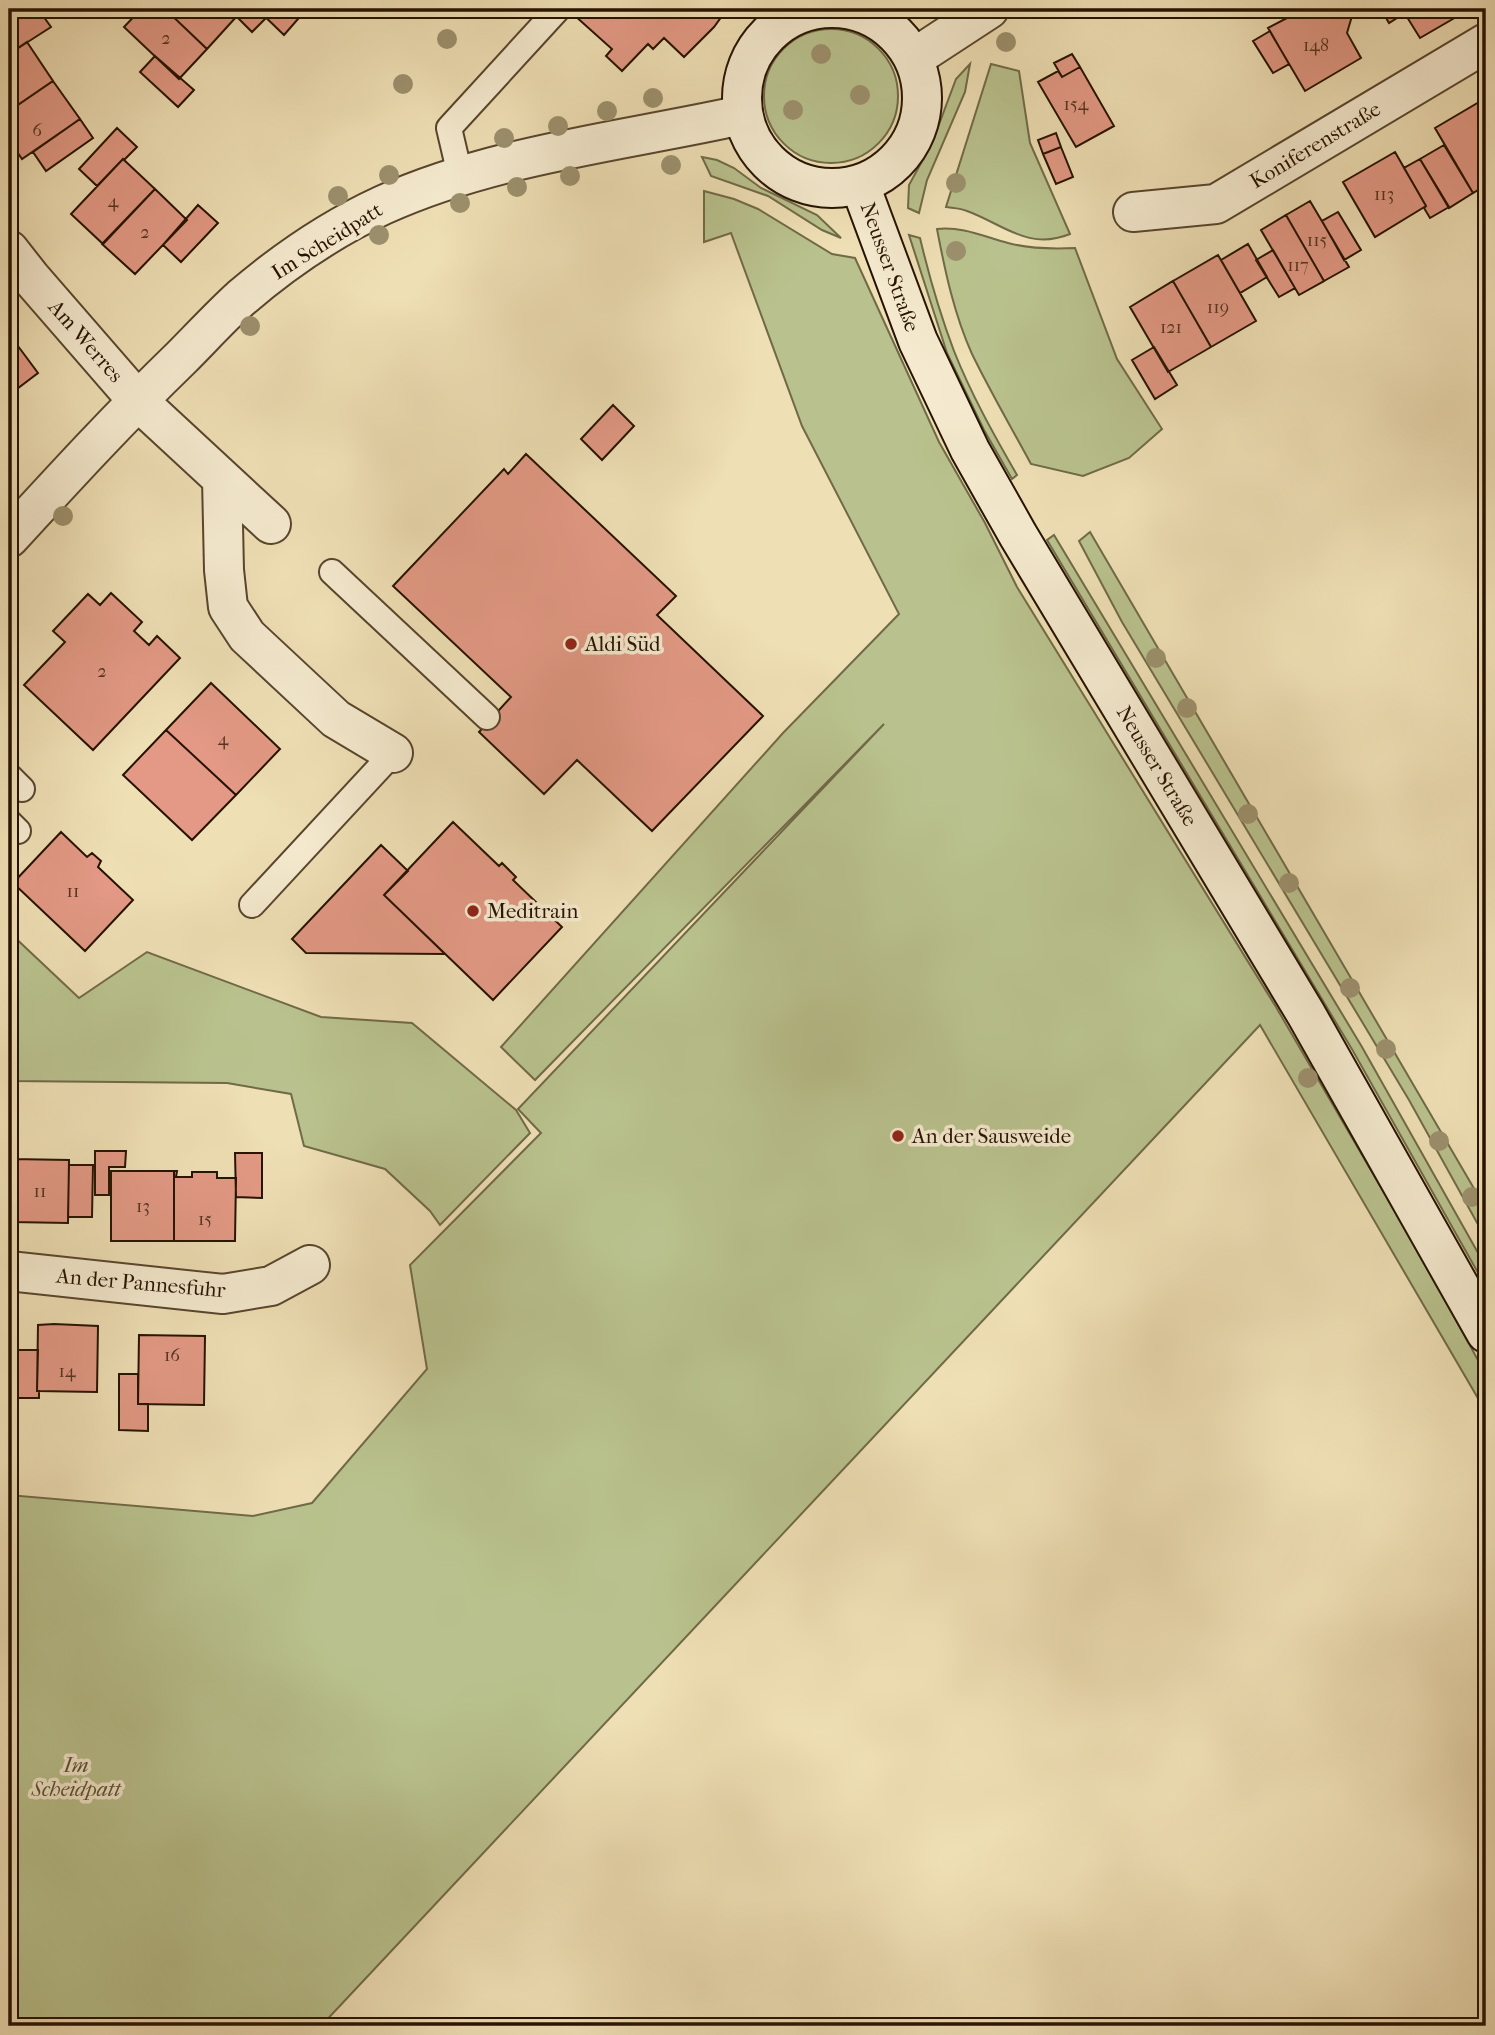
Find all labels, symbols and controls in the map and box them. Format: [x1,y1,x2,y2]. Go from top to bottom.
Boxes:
house number: 2 [161,28,171,49]
house number: 148 [1303,35,1329,56]
house number: 154 [1064,94,1089,115]
street label: Koniferenstraße [1245,97,1385,193]
house number: 6 [32,120,42,141]
house number: 113 [1374,184,1394,205]
house number: 4 [108,191,119,212]
street label: Im Scheidpatt [267,197,387,285]
street label: Neusser Straße [855,199,925,335]
house number: 2 [140,222,150,243]
house number: 115 [1307,230,1327,251]
house number: 117 [1287,255,1309,276]
street label: Am Werres [43,294,128,387]
house number: 119 [1207,297,1229,318]
house number: 121 [1160,317,1182,338]
place label: Aldi Süd [584,632,661,656]
marker: Aldi Süd [563,636,579,652]
house number: 2 [97,661,107,682]
street label: Neusser Straße [1112,702,1202,830]
house number: 4 [218,729,229,750]
house number: 11 [67,881,79,902]
place label: Meditrain [487,899,578,923]
marker: Meditrain [465,903,481,919]
place label: An der Sausweide [911,1124,1071,1148]
marker: An der Sausweide [890,1128,906,1144]
house number: 11 [34,1181,46,1202]
house number: 13 [136,1196,150,1217]
house number: 15 [198,1209,212,1230]
street label: An der Pannesfuhr [54,1264,227,1302]
house number: 16 [164,1345,180,1366]
house number: 14 [58,1361,76,1382]
park label: Im Scheidpatt [30,1753,122,1801]

